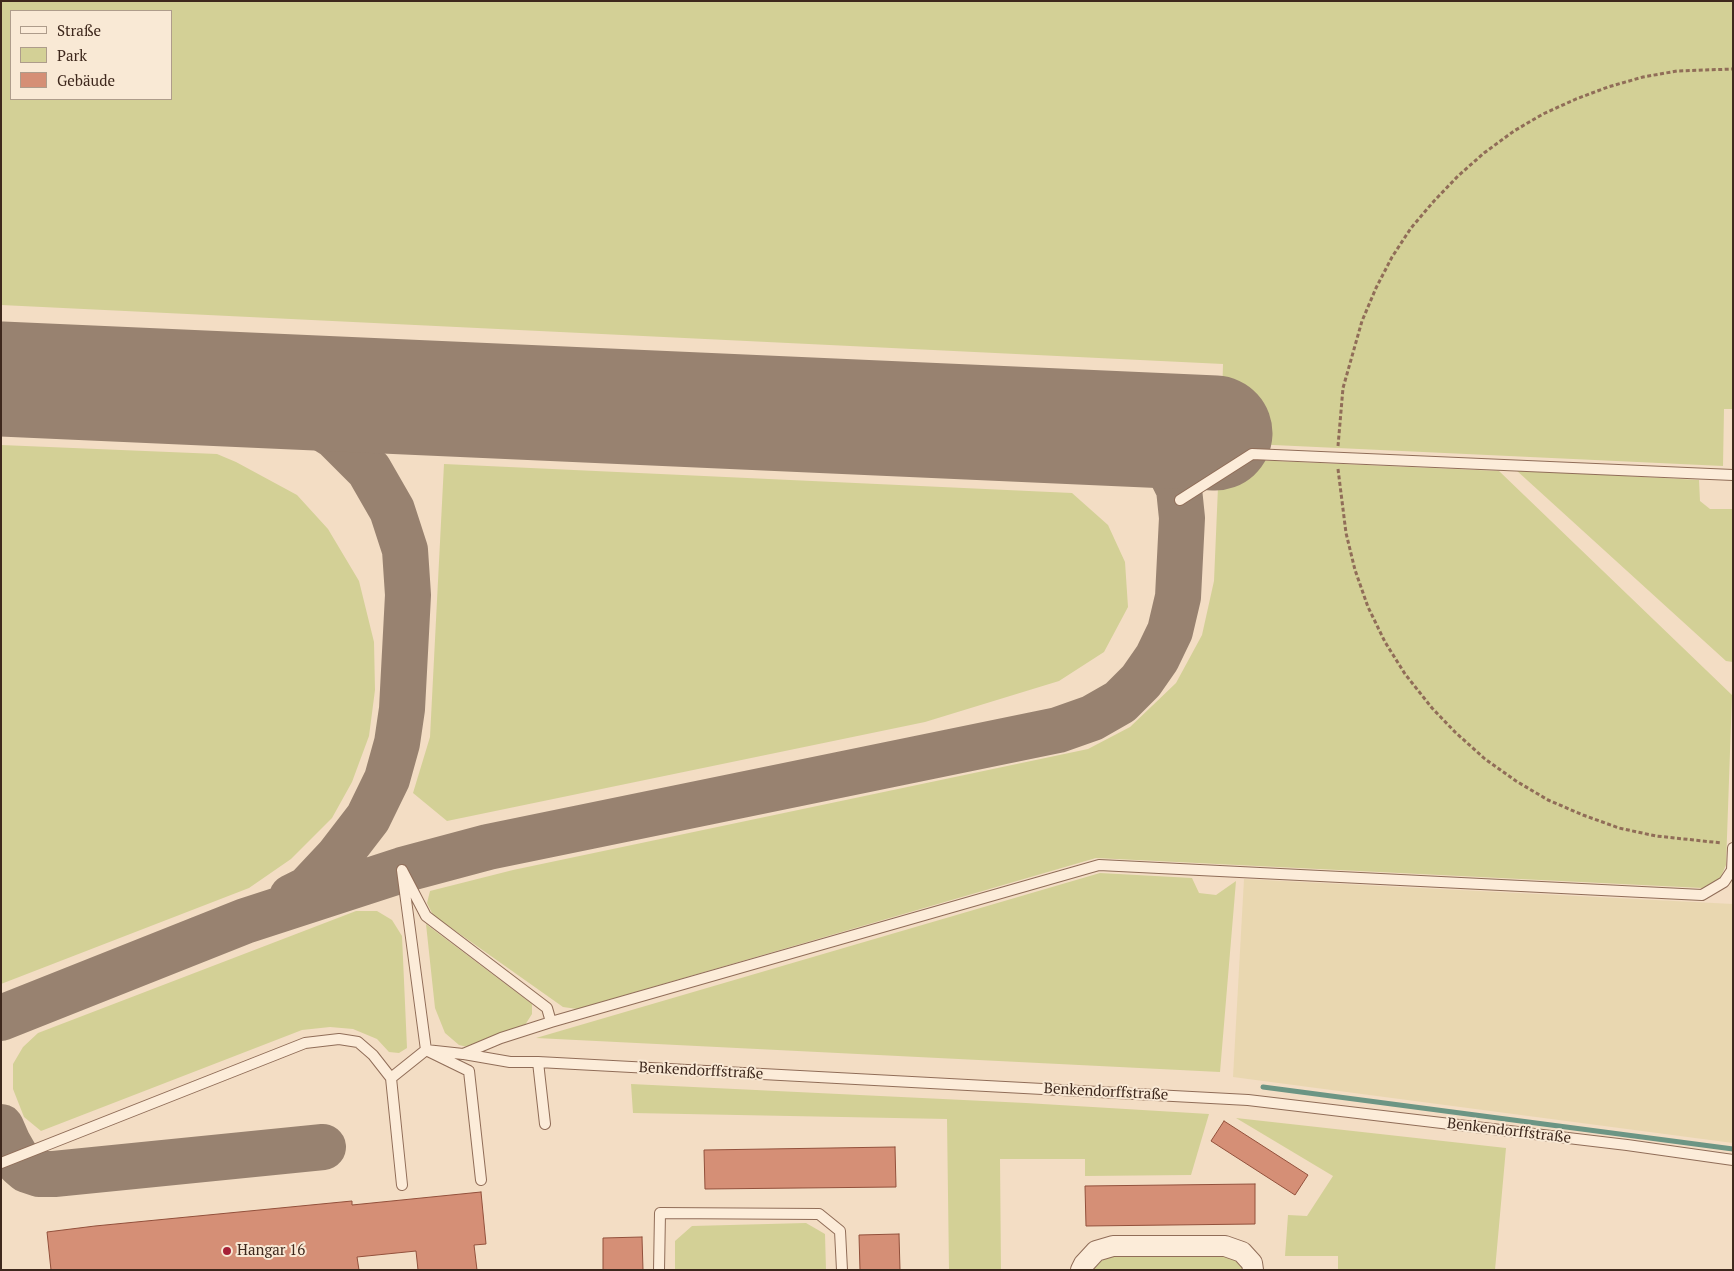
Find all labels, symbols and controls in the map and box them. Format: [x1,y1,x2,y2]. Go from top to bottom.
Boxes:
legend [10,10,172,100]
text: Straße [57,20,101,40]
text: Park [57,45,87,65]
text: Gebäude [57,70,115,90]
street label: Benkendorffstraße [638,1059,764,1083]
street label: Benkendorffstraße [1043,1080,1169,1104]
street label: Benkendorffstraße [1446,1114,1572,1148]
place label: Hangar 16 [237,1242,305,1260]
marker: Hangar 16 [221,1245,233,1257]

